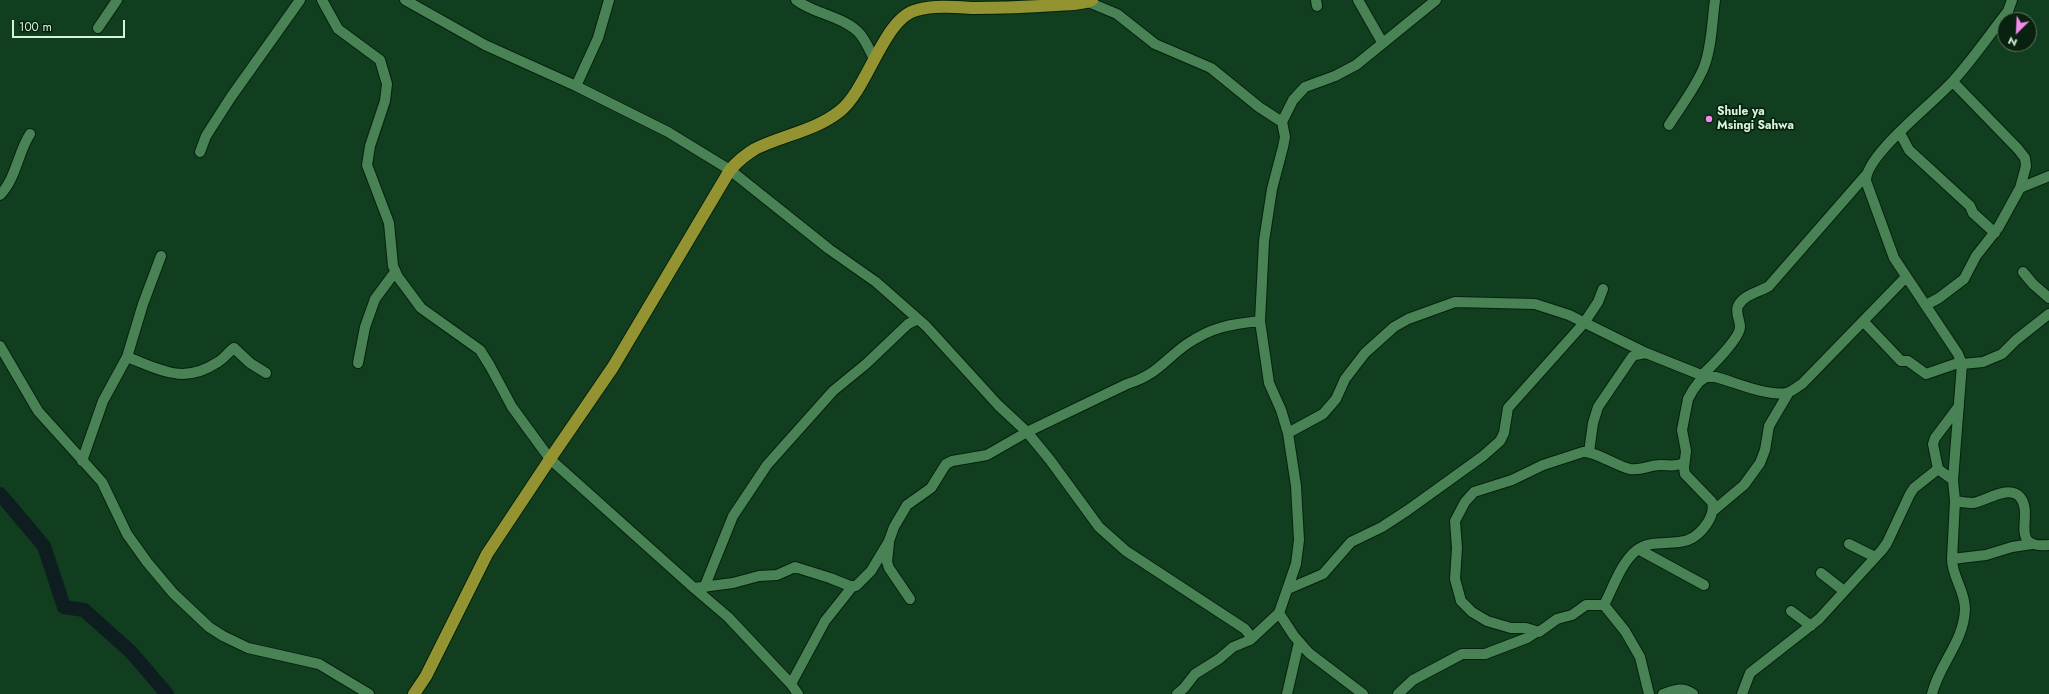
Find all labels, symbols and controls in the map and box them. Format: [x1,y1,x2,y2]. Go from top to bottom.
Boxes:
scale bar [14,12,127,38]
north arrow [1997,12,2037,52]
text: 100 m [19,18,52,36]
text: N [2005,33,2020,51]
place label: Shule ya Msingi Sahwa [1717,105,1794,133]
marker: Shule ya Msingi Sahwa [1704,114,1714,124]

